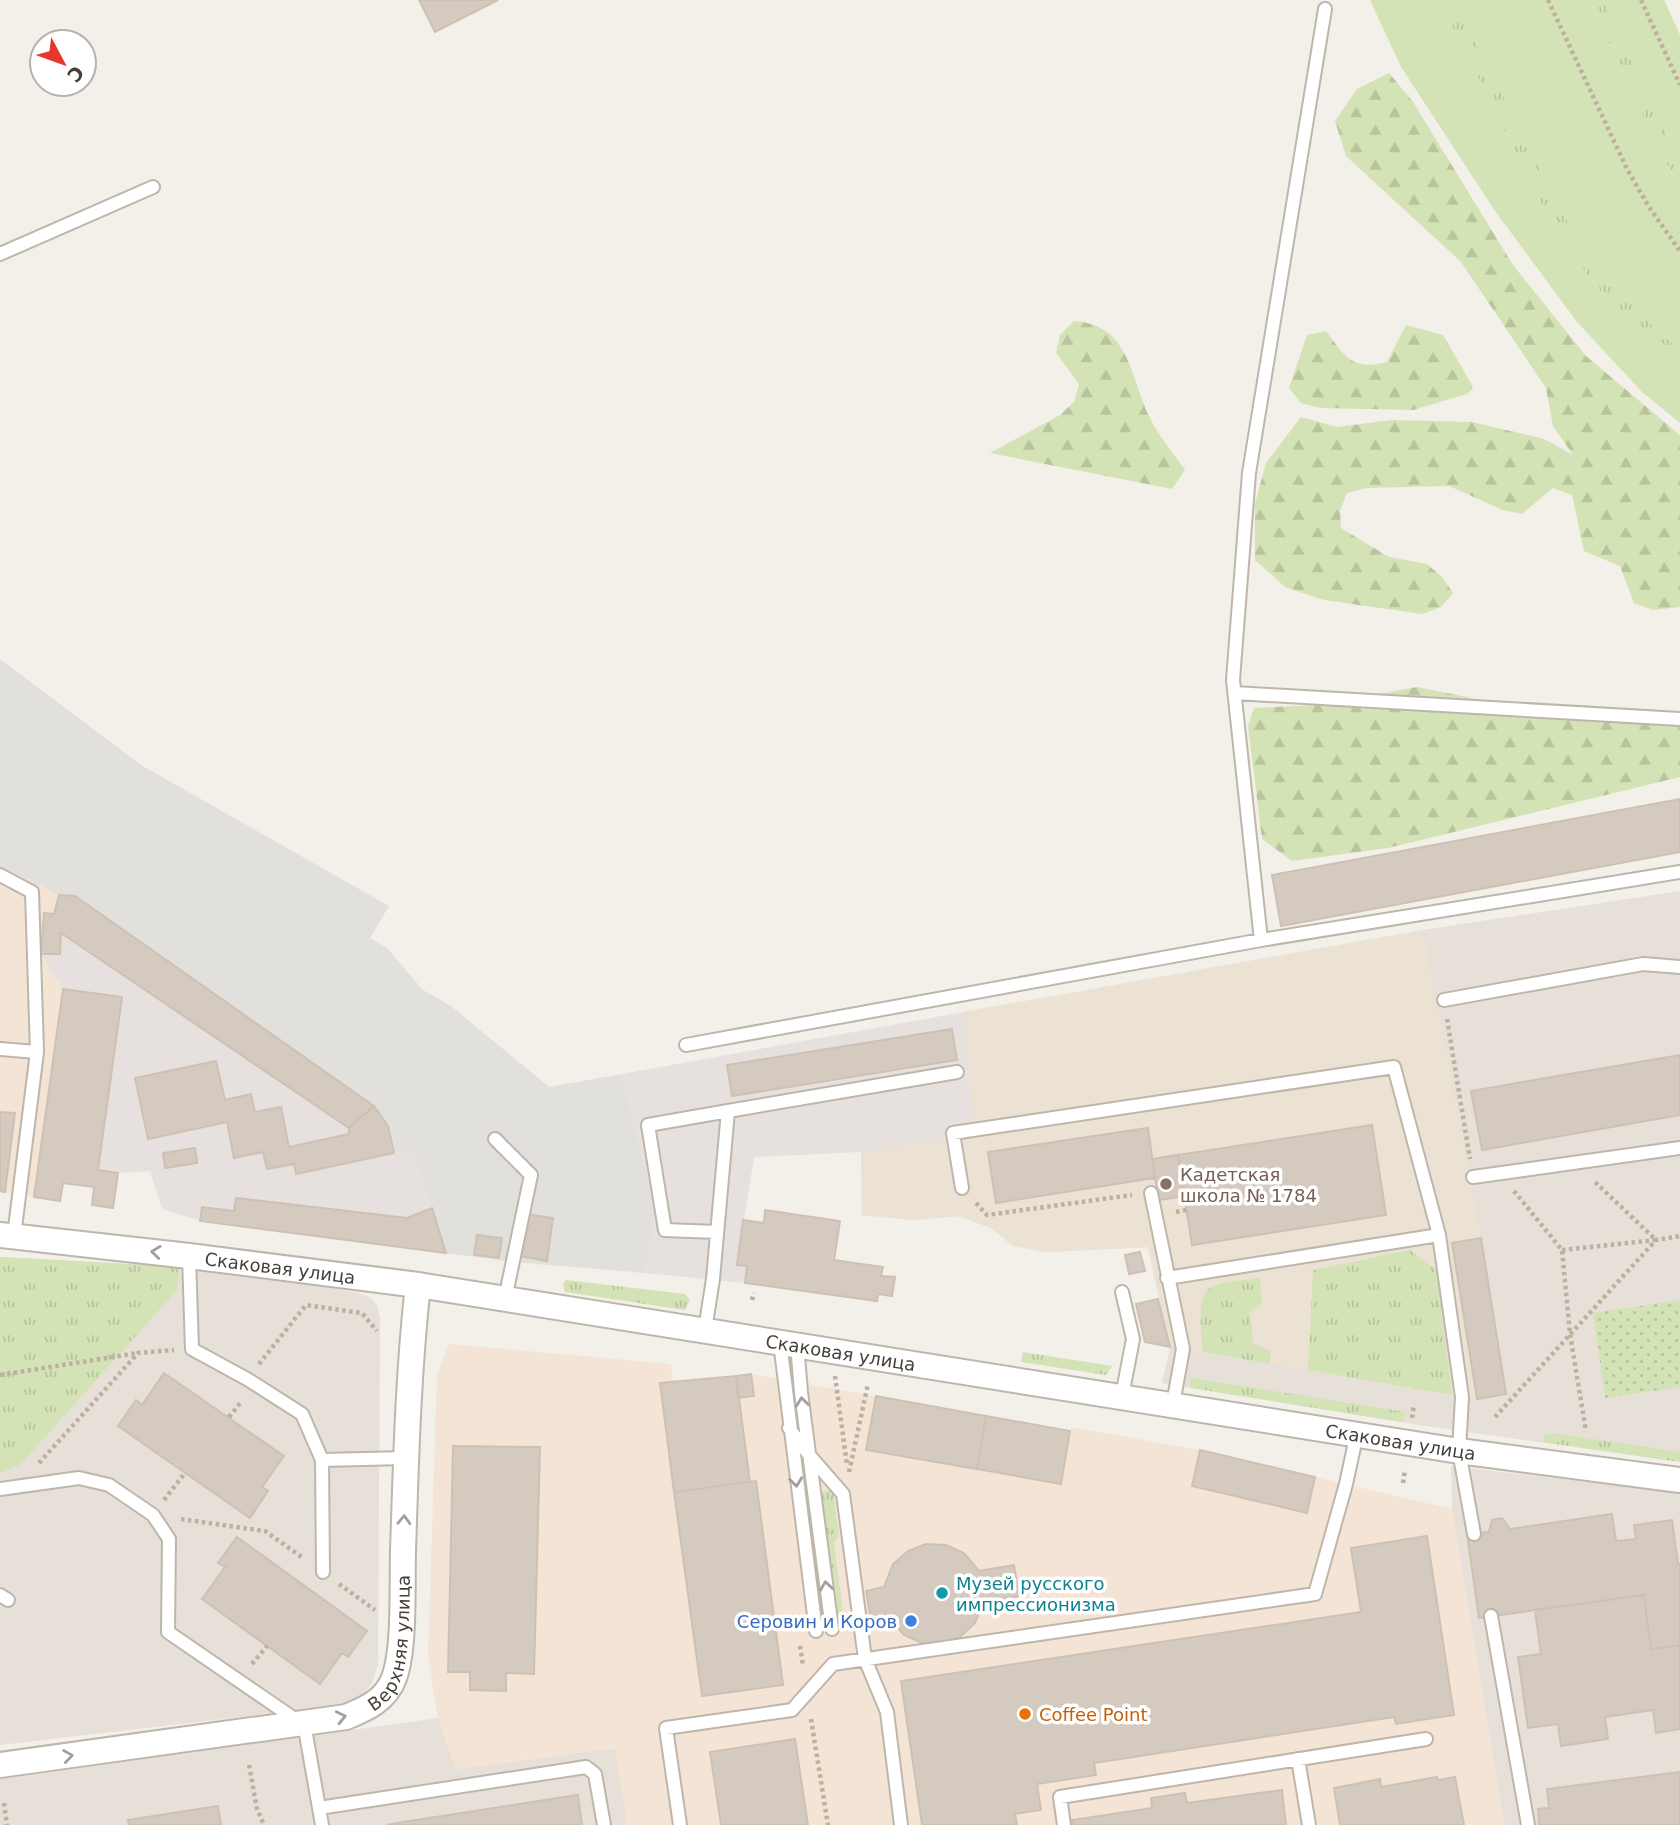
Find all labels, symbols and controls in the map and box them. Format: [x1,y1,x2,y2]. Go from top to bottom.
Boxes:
north arrow [28,28,98,98]
text: С [63,62,89,87]
place label: Кадетская школа № 1784 [1180,1164,1317,1206]
marker: Кадетская школа № 1784 [1158,1176,1174,1192]
one-way arrow [150,1245,161,1260]
street label: Скаковая улица [204,1248,357,1287]
street label: Скаковая улица [764,1330,917,1375]
one-way arrow [795,1396,810,1408]
street label: Скаковая улица [1324,1419,1477,1464]
one-way arrow [789,1476,804,1488]
one-way arrow [397,1514,412,1525]
place label: Музей русского импрессионизма [956,1573,1116,1615]
street label: Верхняя улица [363,1575,413,1715]
one-way arrow [819,1580,834,1592]
marker: Музей русского импрессионизма [934,1585,950,1601]
place label: Серовин и Коров [737,1611,897,1632]
marker: Серовин и Коров [903,1613,919,1629]
place label: Coffee Point [1039,1704,1148,1725]
marker: Coffee Point [1017,1706,1033,1722]
one-way arrow [335,1710,347,1725]
one-way arrow [62,1749,74,1764]

